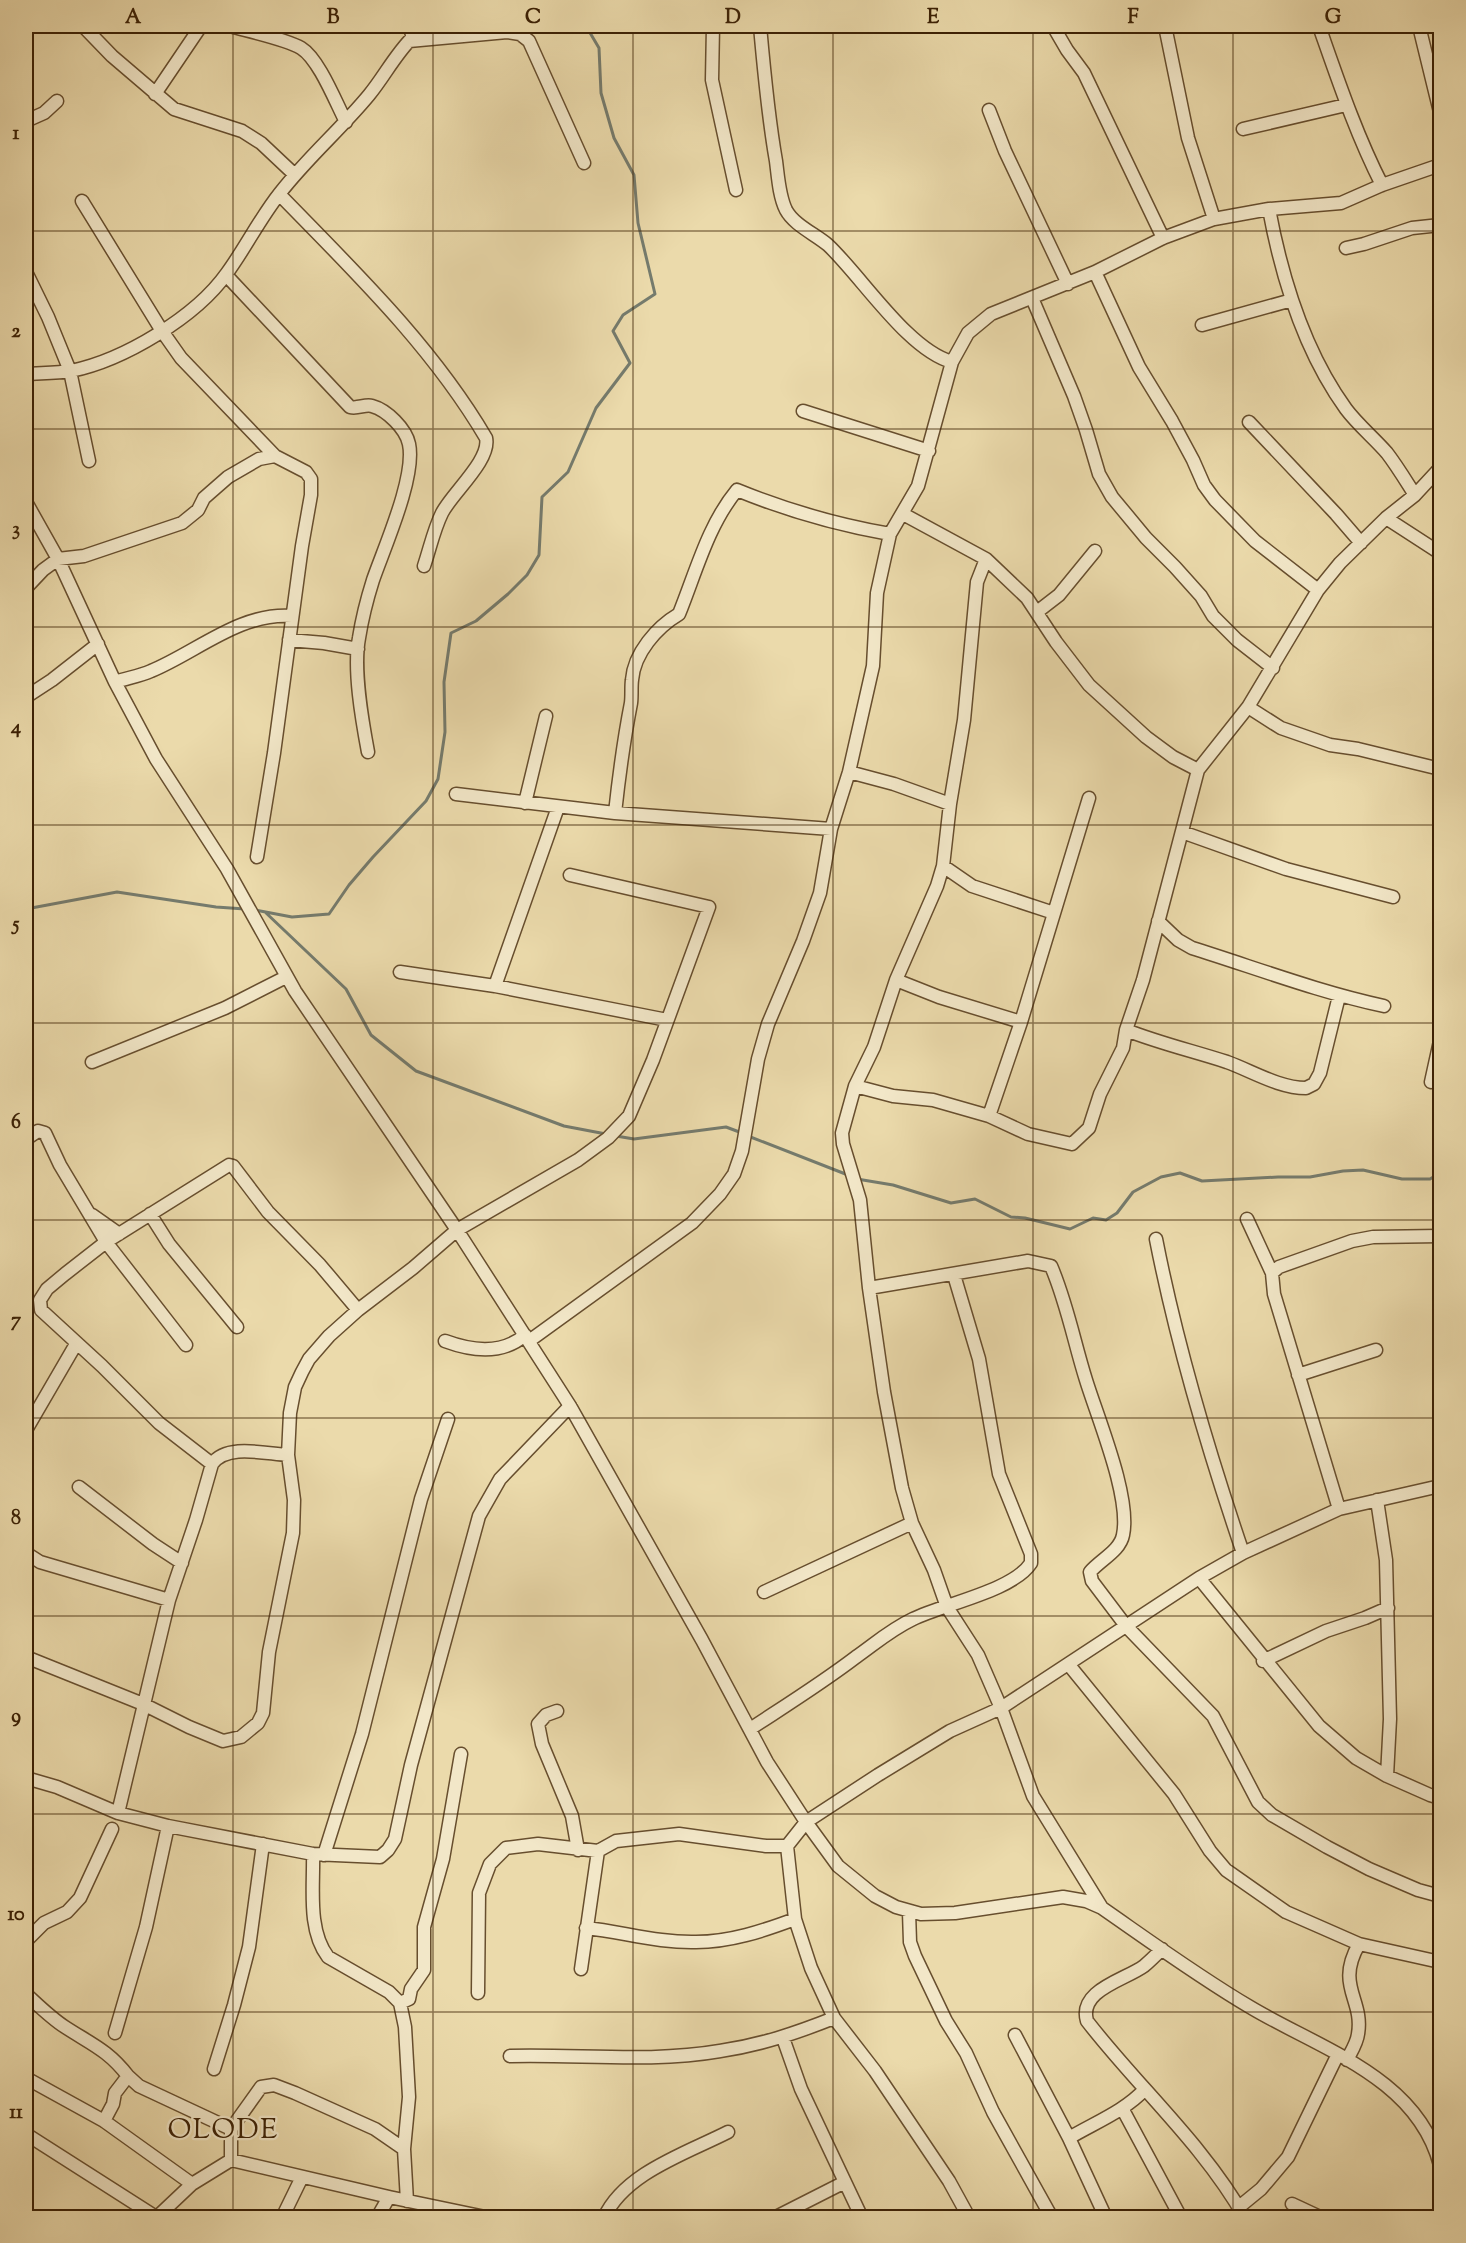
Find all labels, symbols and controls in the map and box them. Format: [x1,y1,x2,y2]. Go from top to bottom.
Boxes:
text: A [125,4,142,33]
text: B [327,4,340,33]
text: C [525,4,541,33]
text: D [725,4,741,33]
text: E [927,4,940,33]
text: F [1127,4,1139,33]
text: G [1325,4,1342,33]
text: 1 [13,120,20,149]
text: 2 [11,318,21,347]
text: 3 [12,516,20,545]
text: 4 [10,714,21,743]
text: 5 [11,911,20,940]
text: 6 [11,1109,21,1138]
text: 7 [11,1307,22,1336]
text: 8 [11,1505,21,1534]
text: 9 [11,1703,21,1732]
text: 10 [7,1901,25,1930]
text: 11 [9,2099,23,2128]
district label: OLODE [167,2111,279,2151]

